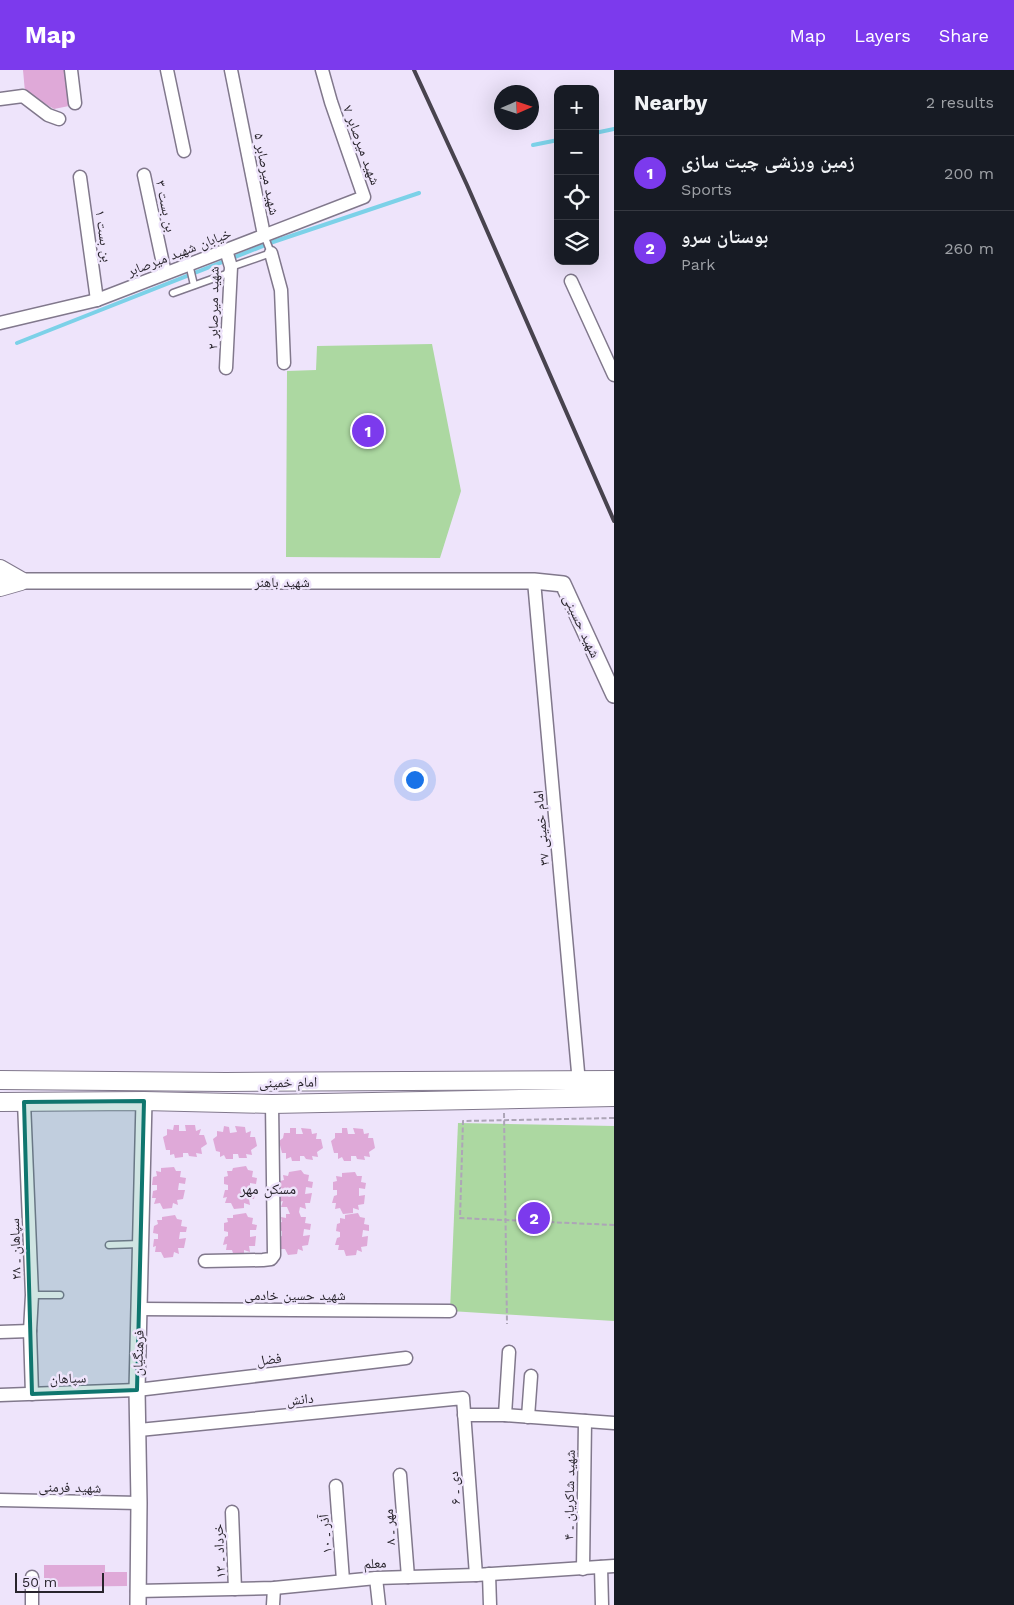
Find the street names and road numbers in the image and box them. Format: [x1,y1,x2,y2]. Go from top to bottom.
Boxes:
street label: شهید میرصابر ۷ [339,103,384,187]
street label: شهید میرصابر ۵ [250,132,283,217]
street label: بن بست ۳ [152,179,179,234]
street label: بن بست ۱ [91,209,116,263]
street label: خیابان شهید میرصابر [124,225,234,280]
street label: شهید میرصابر ۲ [204,266,223,350]
street label: شهید باهنر [253,574,310,591]
street label: شهید حسینی [559,592,604,661]
street label: امام خمینی ۳۷ [530,789,554,866]
street label: امام خمینی [259,1073,317,1093]
street label: سپاهان ـ ۲۸ [6,1218,25,1280]
street label: شهید حسین خادمی [244,1287,346,1304]
street label: فرهنگیان [129,1330,148,1376]
street label: فضل [256,1350,283,1369]
street label: سپاهان [49,1369,87,1388]
street label: دانش [286,1390,315,1409]
street label: شهید شاکریان ـ ۴ [560,1450,579,1540]
street label: دی ـ ۶ [445,1471,464,1505]
street label: شهید فرمنی [39,1478,101,1497]
street label: مهر ـ ۸ [380,1508,399,1546]
street label: آذر ـ ۱۰ [315,1513,336,1554]
street label: خرداد ـ ۱۲ [210,1523,229,1579]
street label: معلم [363,1554,387,1574]

